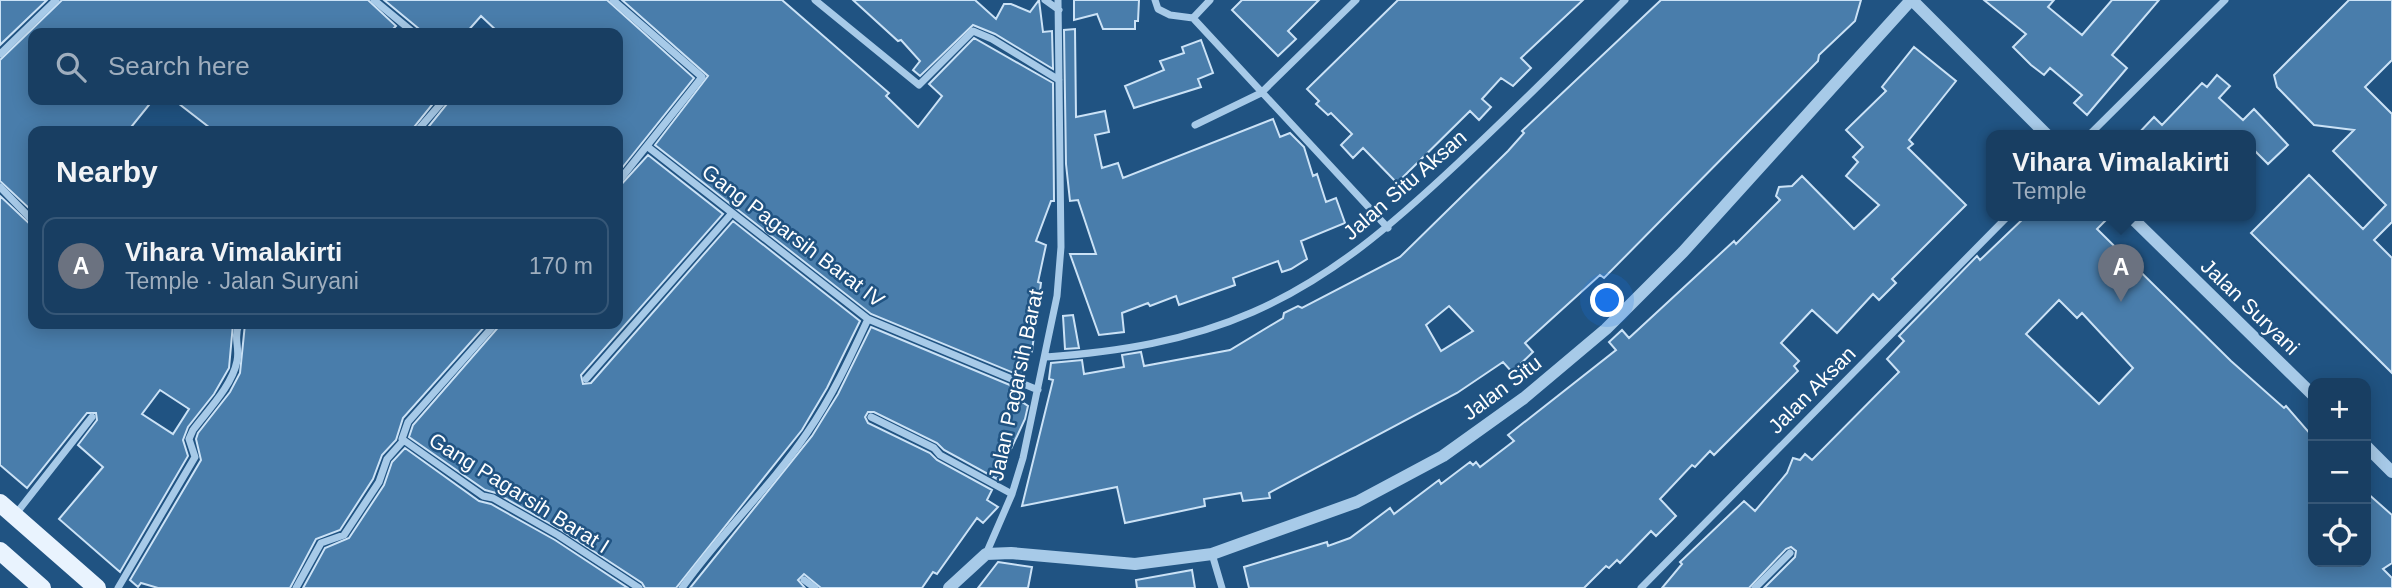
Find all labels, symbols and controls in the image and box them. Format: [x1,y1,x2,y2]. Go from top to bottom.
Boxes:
search box [28,28,623,105]
icon: search [52,48,90,86]
text: Search here [108,51,250,81]
street label: Jalan Situ Aksan [1339,125,1471,244]
popup [1986,130,2256,221]
text: Vihara Vimalakirti [2012,147,2230,177]
text: Nearby [56,155,158,188]
street label: Gang Pagarsih Barat IV [698,160,889,312]
text: Temple [2012,178,2087,204]
text: Vihara Vimalakirti [125,237,342,267]
pin: A [2098,244,2144,302]
text: A [73,253,89,279]
text: 170 m [529,253,593,279]
street label: Jalan Suryani [2197,254,2304,359]
text: Temple · Jalan Suryani [125,268,359,294]
your location [1590,283,1624,317]
street label: Jalan Pagarsih Barat [984,287,1047,483]
street label: Jalan Aksan [1763,341,1860,438]
street label: Jalan Situ [1458,351,1545,425]
map controls [2308,378,2371,567]
button: + [2308,378,2371,441]
street label: Gang Pagarsih Barat I [425,428,613,557]
button: − [2308,441,2371,504]
button: locate [2308,504,2371,567]

